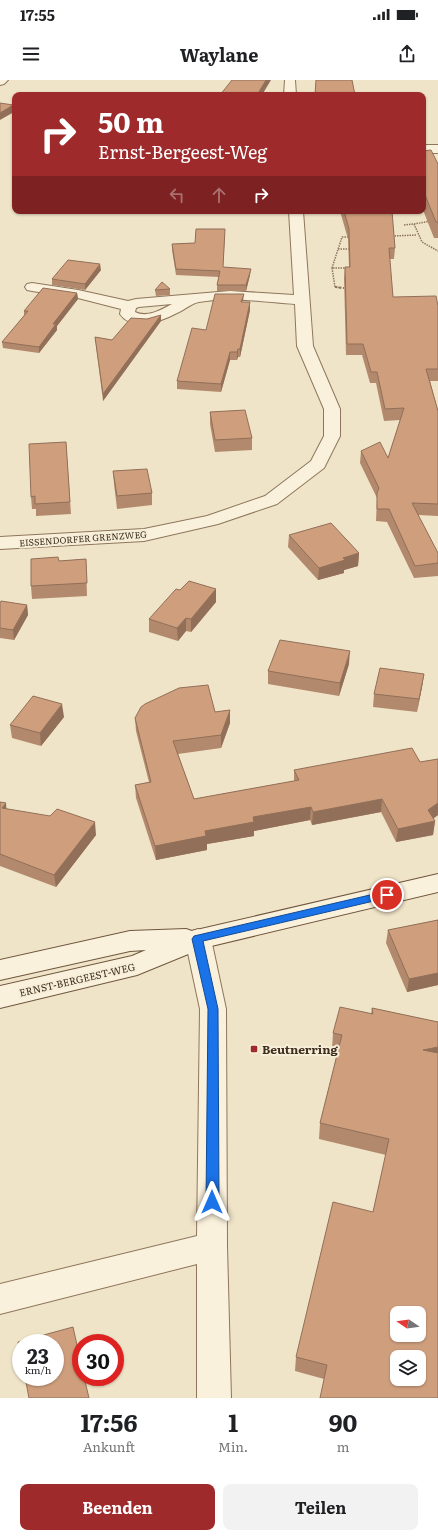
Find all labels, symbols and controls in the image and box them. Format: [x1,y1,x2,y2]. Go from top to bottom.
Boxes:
text: 17:55 [20,3,55,26]
text: Waylane [180,41,258,68]
icon: menu [20,43,42,65]
icon: share [396,43,418,65]
text: 50 m [98,100,164,142]
icon: right [32,108,84,160]
text: Ernst-Bergeest-Weg [98,138,267,165]
icon: left [166,184,188,206]
icon: ahead [208,184,230,206]
icon: right [250,184,272,206]
street label: EISSENDORFER GRENZWEG [19,527,148,549]
pin [370,878,404,912]
icon: arrive [376,884,398,906]
street label: ERNST-BERGEEST-WEG [18,958,137,1000]
place label: Beutnerring [262,1040,339,1058]
marker: Beutnerring [249,1044,259,1054]
position arrow [191,1181,233,1223]
north arrow [390,1306,426,1342]
map controls [390,1306,426,1386]
speed limit sign: 30 [72,1334,124,1386]
text: 23 [27,1340,49,1370]
button: layers [390,1350,426,1386]
text: km/h [25,1362,51,1377]
text: 17:56 [81,1404,137,1439]
text: 1 [228,1404,238,1439]
text: 90 [329,1404,357,1439]
text: Ankunft [83,1437,135,1456]
text: Min. [218,1437,248,1456]
text: m [337,1437,349,1456]
button: Beenden [20,1484,215,1530]
button: Teilen [223,1484,418,1530]

